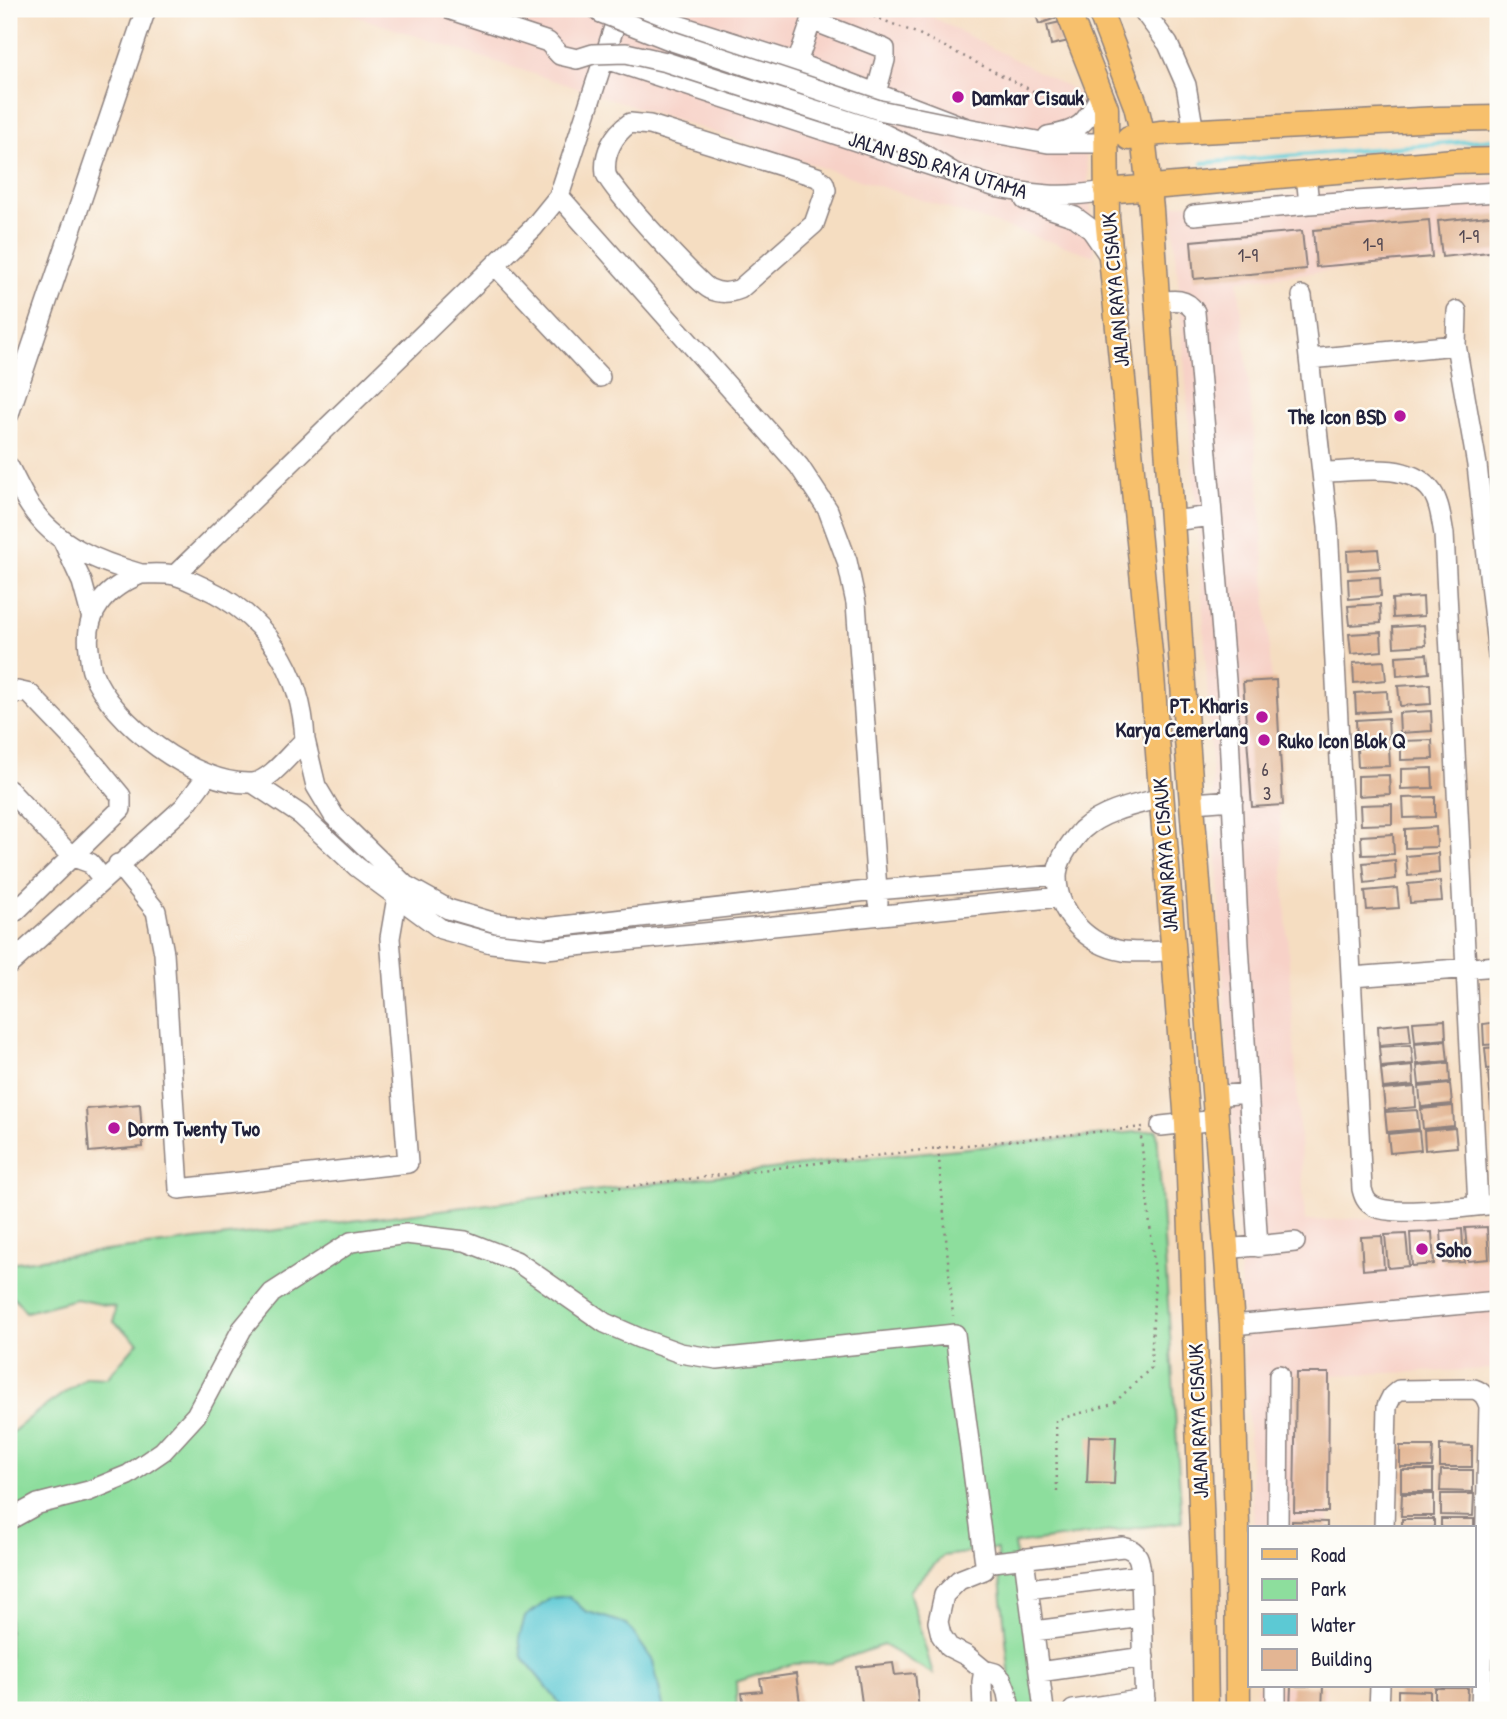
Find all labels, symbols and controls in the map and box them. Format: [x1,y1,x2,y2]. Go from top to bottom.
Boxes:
place label: Damkar Cisauk [972,83,1084,112]
marker: Damkar Cisauk [950,89,966,105]
street label: JALAN BSD RAYA UTAMA [845,124,1031,206]
street label: JALAN RAYA CISAUK [1094,211,1136,369]
house number: 1-9 [1459,224,1480,249]
house number: 1-9 [1363,232,1384,257]
house number: 1-9 [1238,243,1259,268]
place label: The Icon BSD [1287,402,1387,431]
marker: The Icon BSD [1392,408,1408,424]
place label: PT. Kharis Karya Cemerlang [1116,691,1248,745]
marker: PT. Kharis Karya Cemerlang [1254,709,1270,725]
place label: Ruko Icon Blok Q [1278,726,1406,755]
marker: Ruko Icon Blok Q [1256,732,1272,748]
house number: 6 [1261,757,1269,782]
street label: JALAN RAYA CISAUK [1145,777,1185,933]
house number: 3 [1263,781,1271,806]
place label: Dorm Twenty Two [128,1114,261,1144]
marker: Dorm Twenty Two [106,1120,122,1136]
place label: Soho [1436,1235,1472,1264]
marker: Soho [1414,1241,1430,1257]
street label: JALAN RAYA CISAUK [1181,1343,1215,1499]
legend [1248,1526,1476,1688]
text: Road [1311,1540,1345,1569]
text: Park [1311,1574,1346,1603]
text: Water [1311,1610,1356,1639]
text: Building [1311,1644,1372,1673]

